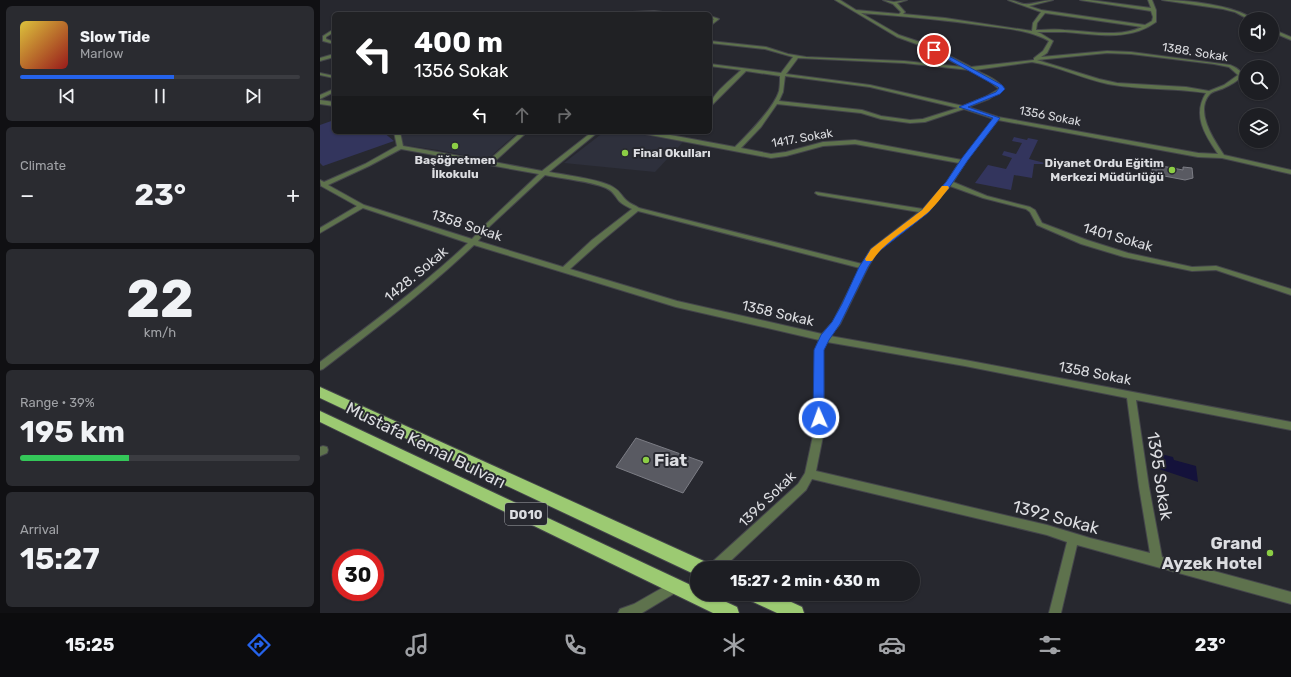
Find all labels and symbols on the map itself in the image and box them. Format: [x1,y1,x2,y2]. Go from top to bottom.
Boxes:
pin [917,33,951,67]
street label: 1388. Sokak [1161,40,1230,64]
street label: 1356 Sokak [1018,103,1083,129]
street label: 1417. Sokak [770,126,835,150]
marker: Başöğretmen İlkokulu [450,141,460,151]
place label: Final Okulları [633,146,711,160]
marker: Final Okulları [620,148,630,158]
place label: Başöğretmen İlkokulu [414,153,496,181]
place label: Diyanet Ordu Eğitim Merkezi Müdürlüğü [1045,156,1164,184]
marker: Diyanet Ordu Eğitim Merkezi Müdürlüğü [1167,165,1177,175]
street label: 1358 Sokak [429,206,505,245]
street label: 1401 Sokak [1081,219,1155,256]
street label: 1428. Sokak [381,242,452,306]
street label: 1358 Sokak [740,297,817,330]
street label: 1358 Sokak [1057,358,1134,389]
position arrow [798,397,840,439]
street label: Mustafa Kemal Bulvarı [343,398,509,492]
street label: 1395 Sokak [1143,431,1177,522]
place label: Fiat [654,450,687,470]
marker: Fiat [641,455,651,465]
street label: 1396 Sokak [735,467,800,531]
street label: 1392 Sokak [1011,496,1102,538]
road number: D010 [505,503,547,525]
place label: Grand Ayzek Hotel [1162,533,1262,573]
marker: Grand Ayzek Hotel [1265,548,1275,558]
speed limit sign: 30 [332,549,384,601]

